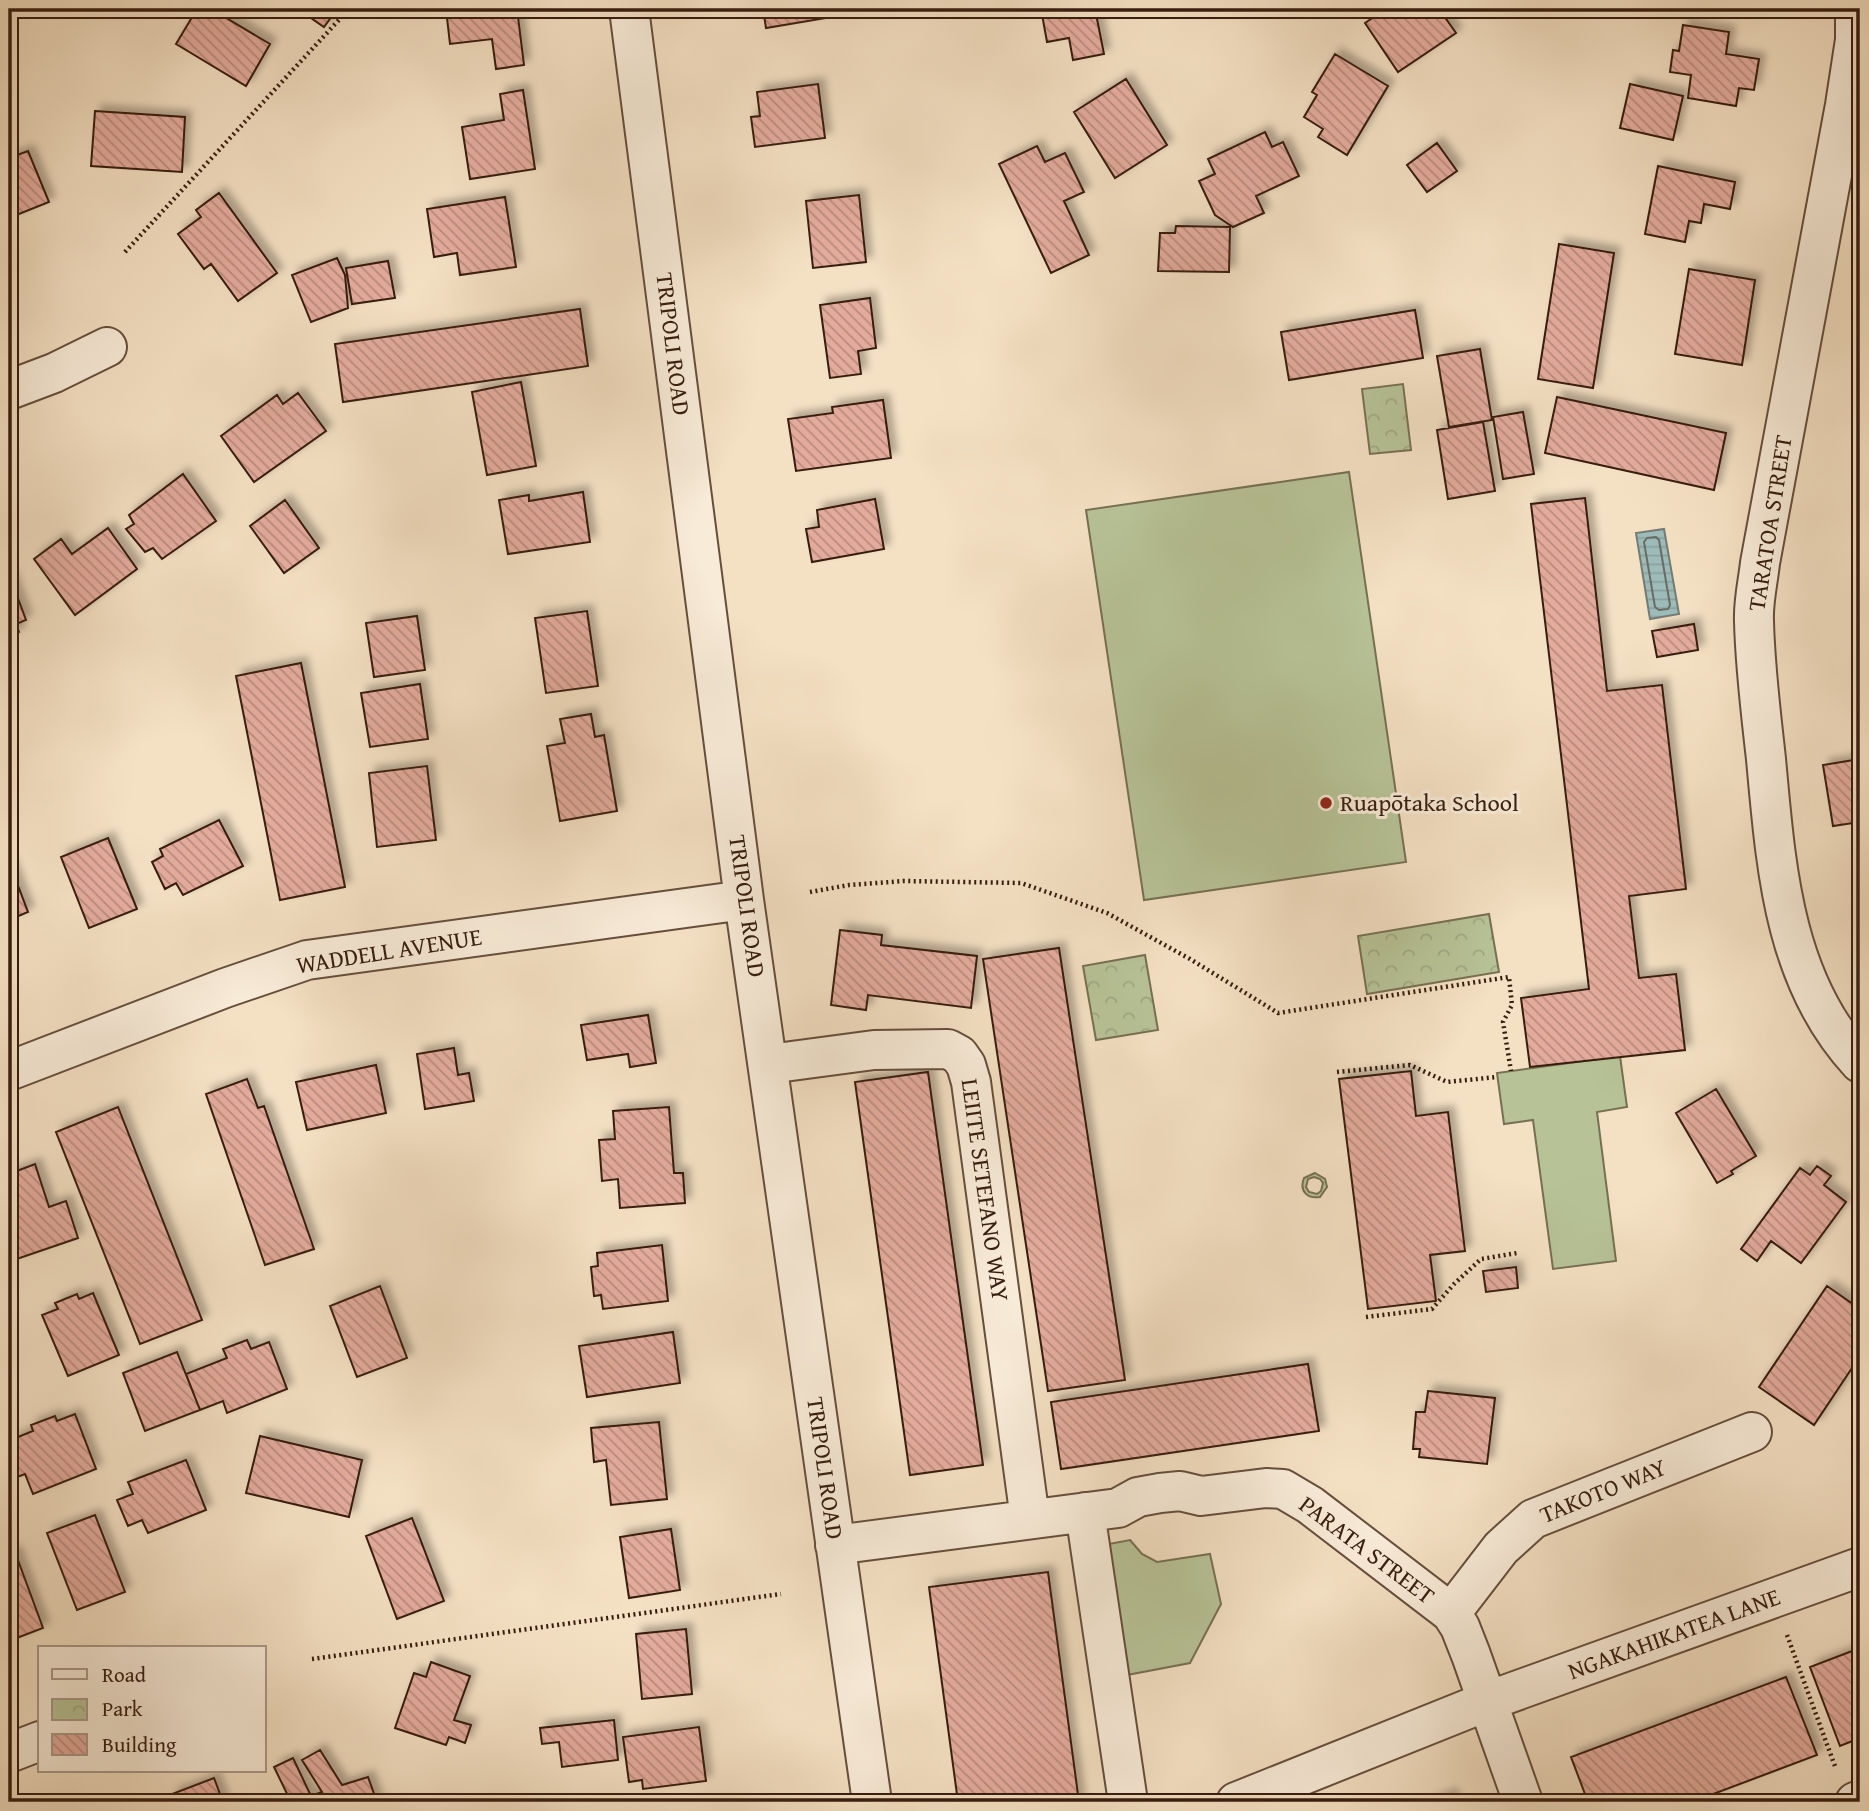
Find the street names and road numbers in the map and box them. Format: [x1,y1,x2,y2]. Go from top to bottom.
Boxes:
street label: TRIPOLI ROAD [647,271,700,417]
street label: TARATOA STREET [1738,432,1801,613]
street label: TRIPOLI ROAD [720,833,775,979]
street label: WADDELL AVENUE [294,919,484,982]
street label: LEIITE SETEFANO WAY [953,1076,1018,1303]
street label: TRIPOLI ROAD [798,1395,853,1541]
street label: TAKOTO WAY [1534,1449,1671,1532]
street label: PARATA STREET [1292,1487,1442,1612]
street label: NGAKAHIKATEA LANE [1563,1579,1785,1688]

